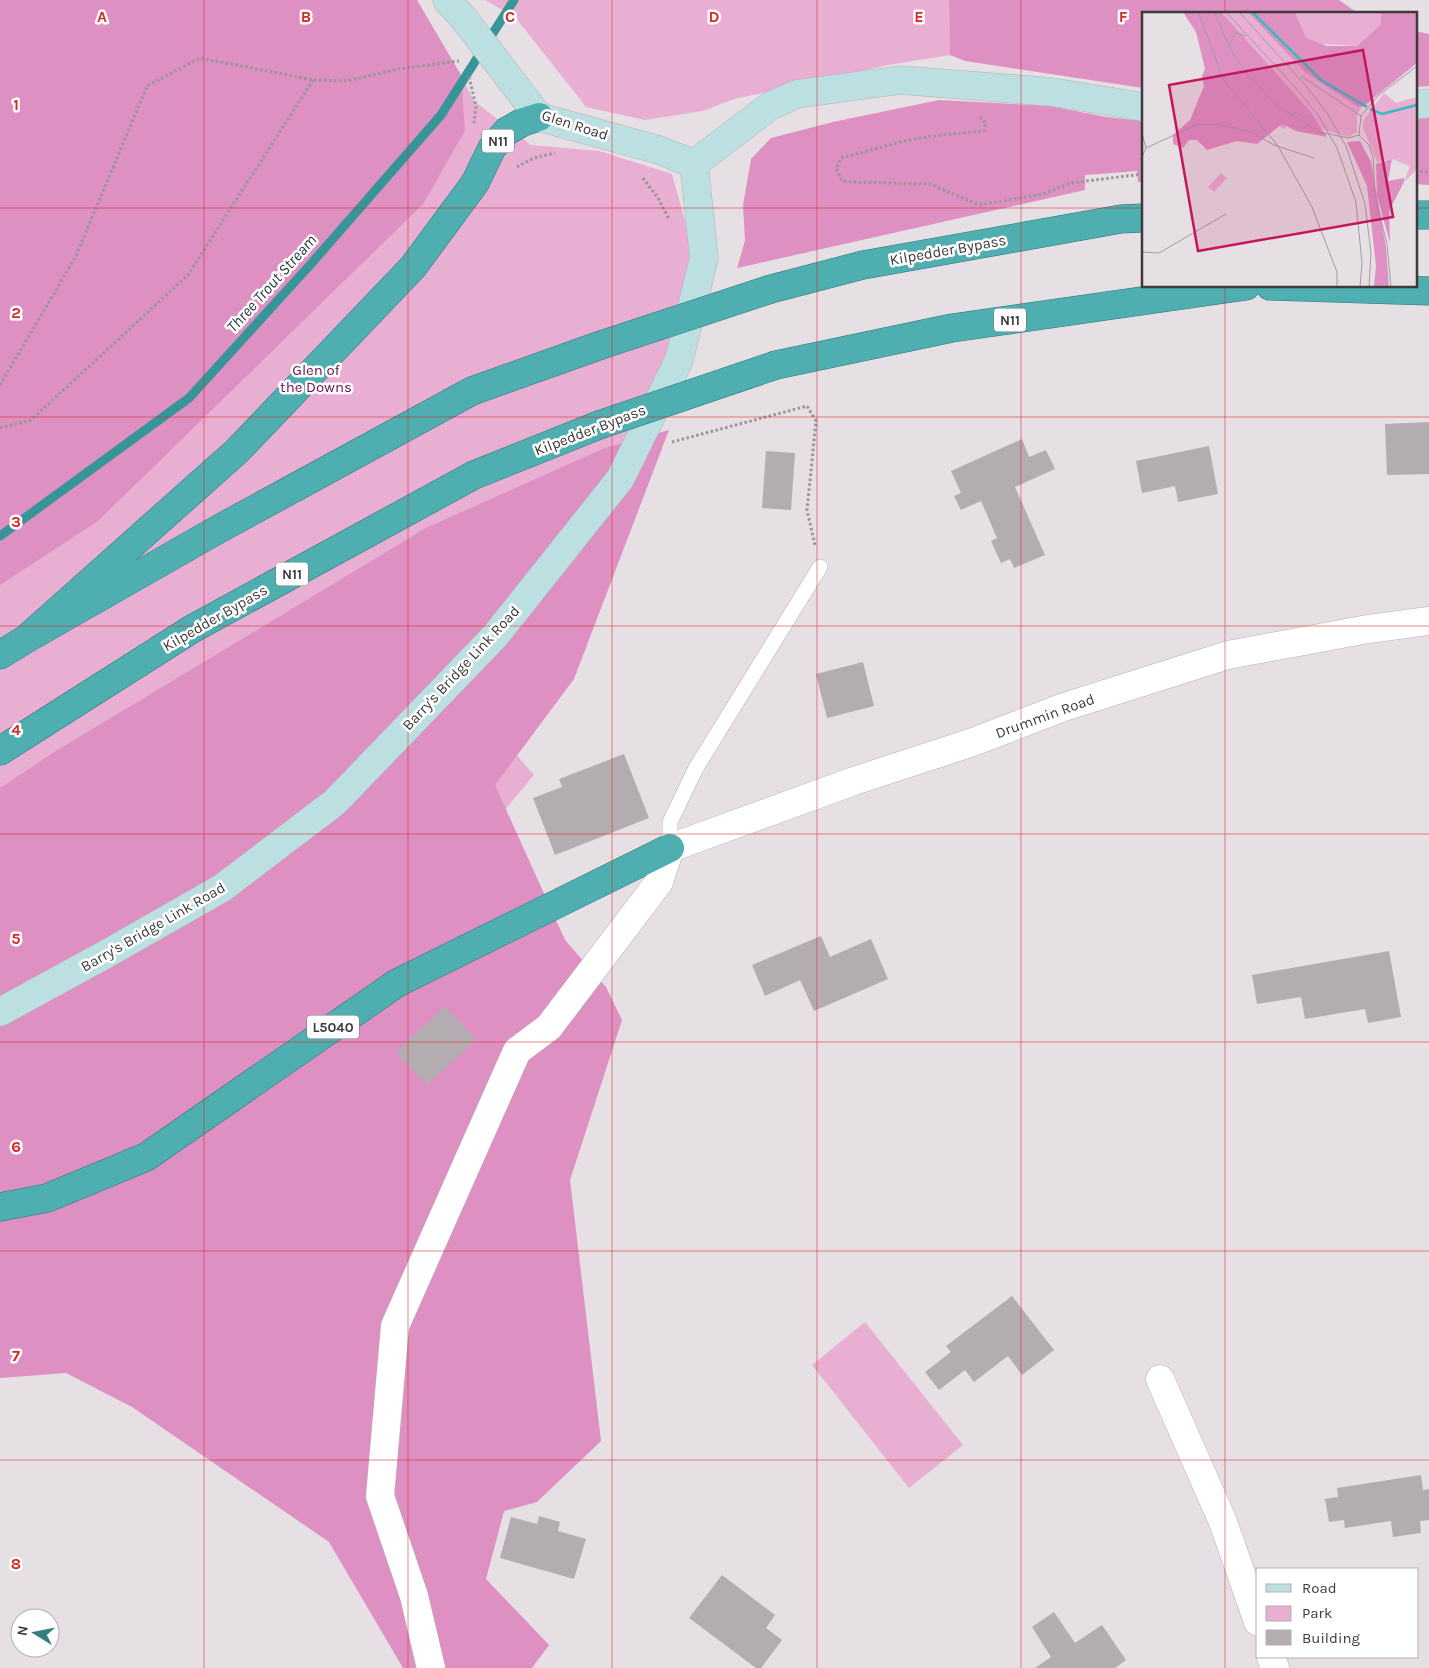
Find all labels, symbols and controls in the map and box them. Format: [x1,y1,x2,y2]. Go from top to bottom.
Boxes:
text: A [97,7,107,26]
text: B [301,7,311,26]
text: C [505,7,515,26]
text: D [709,7,720,26]
text: E [914,7,924,26]
text: F [1119,7,1128,26]
inset map [1142,12,1416,288]
text: 1 [13,95,19,114]
street label: Glen Road [540,106,610,144]
road number: N11 [482,130,514,152]
water label: Three Trout Stream [222,230,320,336]
street label: Kilpedder Bypass [888,231,1008,269]
text: 2 [11,303,21,322]
road number: N11 [994,308,1026,332]
park label: Glen of the Downs [280,361,352,396]
street label: Kilpedder Bypass [532,400,648,460]
text: 3 [11,512,21,531]
road number: N11 [276,562,308,586]
street label: Kilpedder Bypass [159,581,271,655]
street label: Barry's Bridge Link Road [399,602,523,734]
street label: Drummin Road [993,690,1097,742]
text: 4 [11,720,21,739]
street label: Barry's Bridge Link Road [78,878,228,976]
text: 5 [11,929,21,948]
road number: L5040 [307,1016,359,1038]
text: 6 [11,1137,21,1156]
text: 7 [12,1346,20,1365]
text: 8 [11,1554,21,1573]
legend [1256,1568,1419,1658]
text: Road [1302,1579,1337,1597]
text: Park [1302,1604,1332,1622]
north arrow [10,1608,60,1658]
text: N [13,1624,32,1637]
text: Building [1302,1629,1360,1647]

